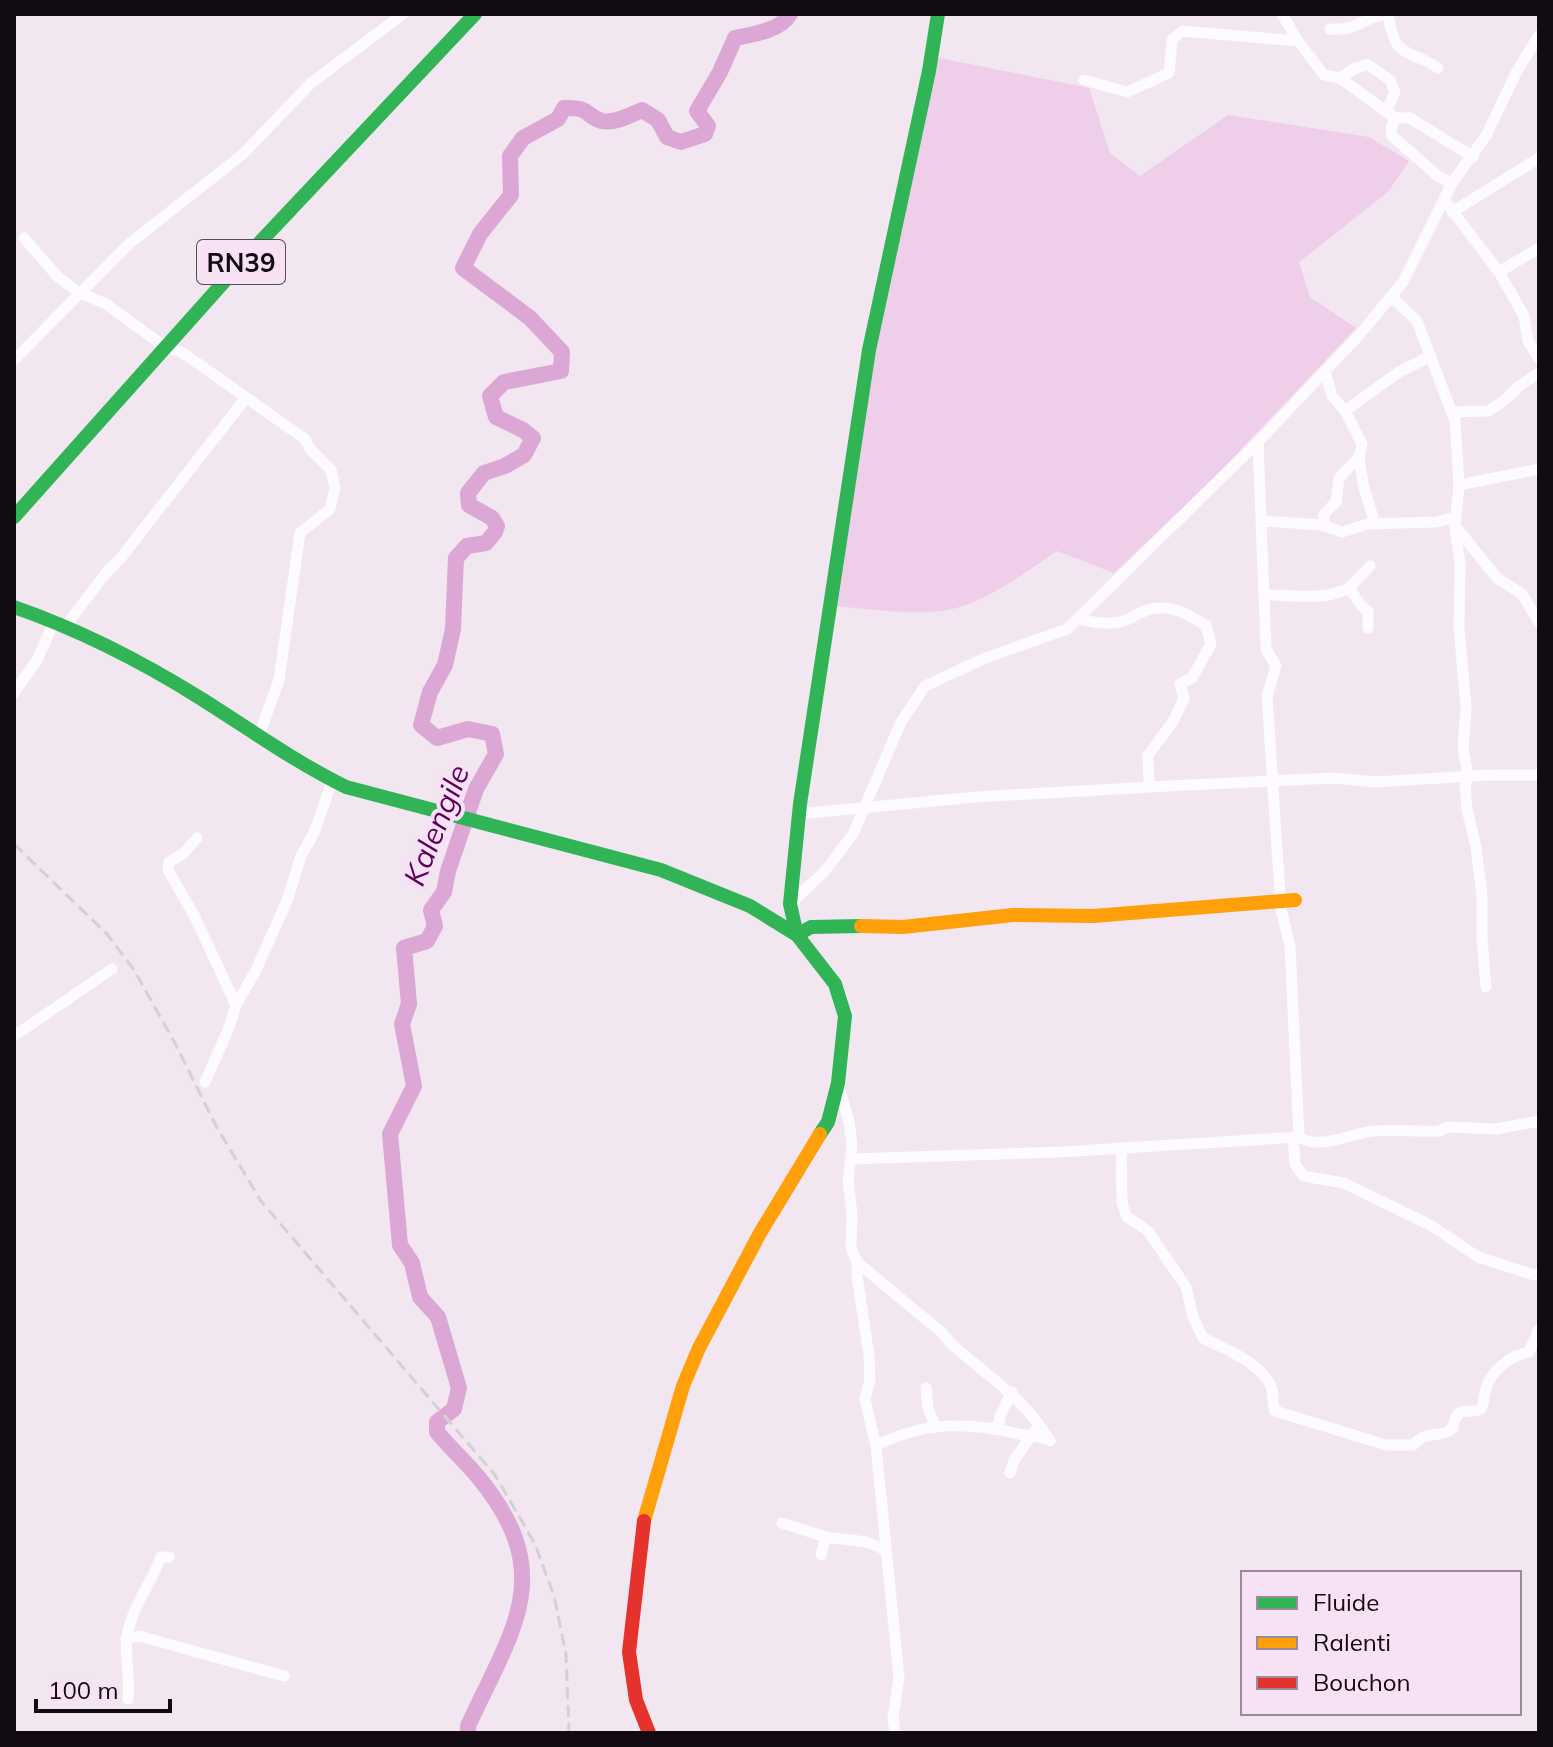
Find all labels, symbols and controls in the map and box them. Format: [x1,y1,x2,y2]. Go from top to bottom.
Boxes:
road number: RN39 [197,240,285,284]
water label: Kalengile [395,759,477,891]
legend [1241,1571,1521,1715]
text: Fluide [1313,1587,1379,1617]
text: Ralenti [1313,1627,1391,1657]
scale bar [36,1663,170,1713]
text: Bouchon [1313,1667,1411,1697]
text: 100 m [48,1675,119,1705]

